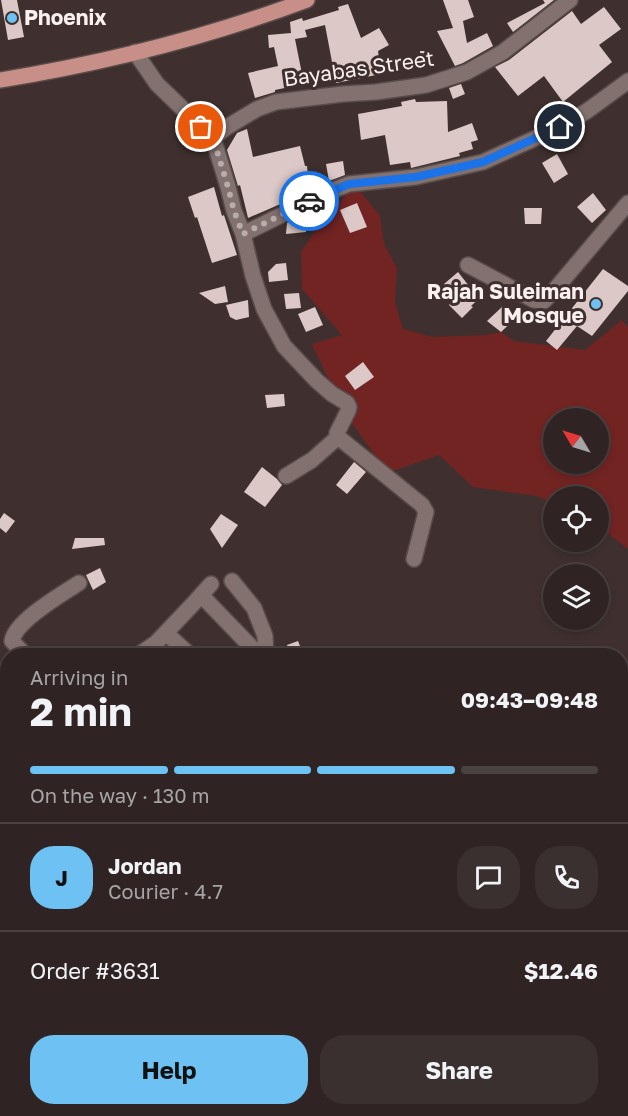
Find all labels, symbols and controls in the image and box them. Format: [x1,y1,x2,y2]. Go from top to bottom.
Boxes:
place label: Phoenix [24,4,106,30]
marker: Phoenix [5,11,19,25]
street label: Bayabas Street [282,45,436,91]
pin [175,101,226,152]
pin [534,101,585,152]
icon: bag [184,110,217,143]
icon: home [543,110,576,143]
courier [279,171,339,231]
icon: car [293,185,326,218]
place label: Rajah Suleiman Mosque [427,278,584,328]
marker: Rajah Suleiman Mosque [589,297,603,311]
north arrow [543,408,609,474]
map controls [543,408,609,630]
button: locate [543,486,609,552]
button: layers [543,564,609,630]
text: Arriving in [30,665,128,689]
text: 09:43–09:48 [461,686,598,713]
text: 2 min [30,688,132,735]
text: On the way · 130 m [30,783,209,807]
button: chat [457,846,520,909]
button: phone [535,846,598,909]
text: Jordan [108,852,182,879]
text: J [55,864,68,891]
text: Courier · 4.7 [108,879,223,903]
text: Order #3631 [30,957,160,984]
text: $12.46 [524,957,598,984]
button: Help [30,1035,308,1104]
button: Share [320,1035,598,1104]

